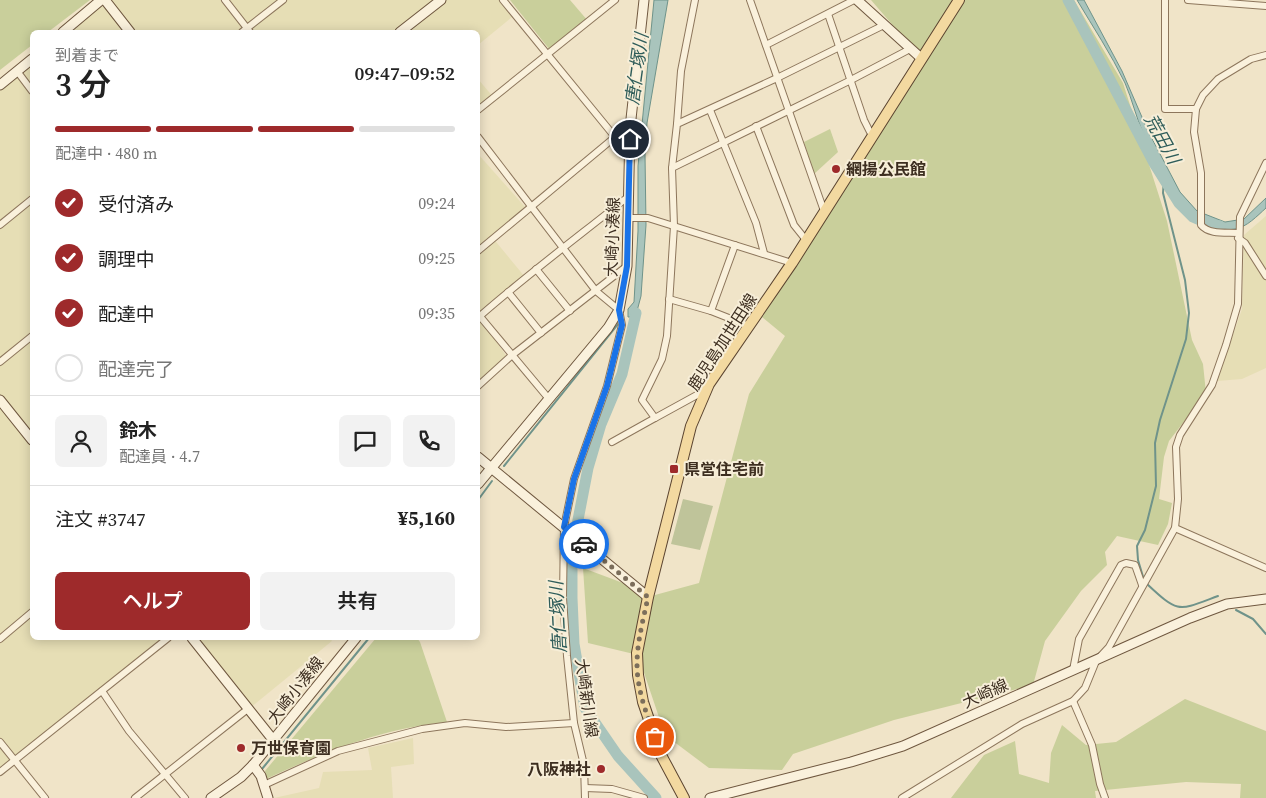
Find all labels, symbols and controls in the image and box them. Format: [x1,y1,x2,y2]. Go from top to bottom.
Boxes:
water label: 唐仁塚川 [619,30,654,106]
text: 到着まで [55,44,119,66]
text: 09:47–09:52 [355,60,455,86]
text: 3 分 [55,63,111,107]
water label: 荒田川 [1138,109,1187,170]
pin [609,118,651,160]
icon: home [616,125,644,153]
text: 配達中 · 480 m [55,142,157,164]
place label: 網揚公民館 [846,158,926,180]
marker: 網揚公民館 [830,163,842,175]
icon: check [55,189,83,217]
text: 受付済み [98,191,174,217]
text: 09:24 [418,192,455,214]
street label: 大崎小湊線 [600,197,624,277]
icon: check [55,244,83,272]
text: 調理中 [98,246,155,272]
text: 09:25 [418,247,455,269]
street label: 鹿児島加世田線 [682,289,762,395]
icon: check [55,299,83,327]
text: 配達中 [98,301,155,327]
text: 09:35 [418,302,455,324]
text: 配達完了 [98,356,174,382]
button: person [55,415,107,467]
button: chat [339,415,391,467]
button: phone [403,415,455,467]
text: 鈴木 [119,417,157,443]
text: 配達員 · 4.7 [119,445,200,467]
place label: 県営住宅前 [684,458,764,480]
marker: 県営住宅前 [668,463,680,475]
text: ¥5,160 [398,505,455,531]
text: 注文 #3747 [55,506,145,532]
courier [559,519,609,569]
icon: car [570,530,598,558]
button: ヘルプ [55,572,250,630]
button: 共有 [260,572,455,630]
water label: 唐仁塚川 [543,578,572,654]
street label: 大崎小湊線 [262,652,328,728]
street label: 大崎新川線 [571,657,603,739]
street label: 大崎線 [959,673,1011,713]
pin [634,716,676,758]
icon: bag [641,723,669,751]
place label: 万世保育園 [251,737,331,759]
marker: 万世保育園 [235,742,247,754]
place label: 八阪神社 [527,758,591,780]
marker: 八阪神社 [595,763,607,775]

